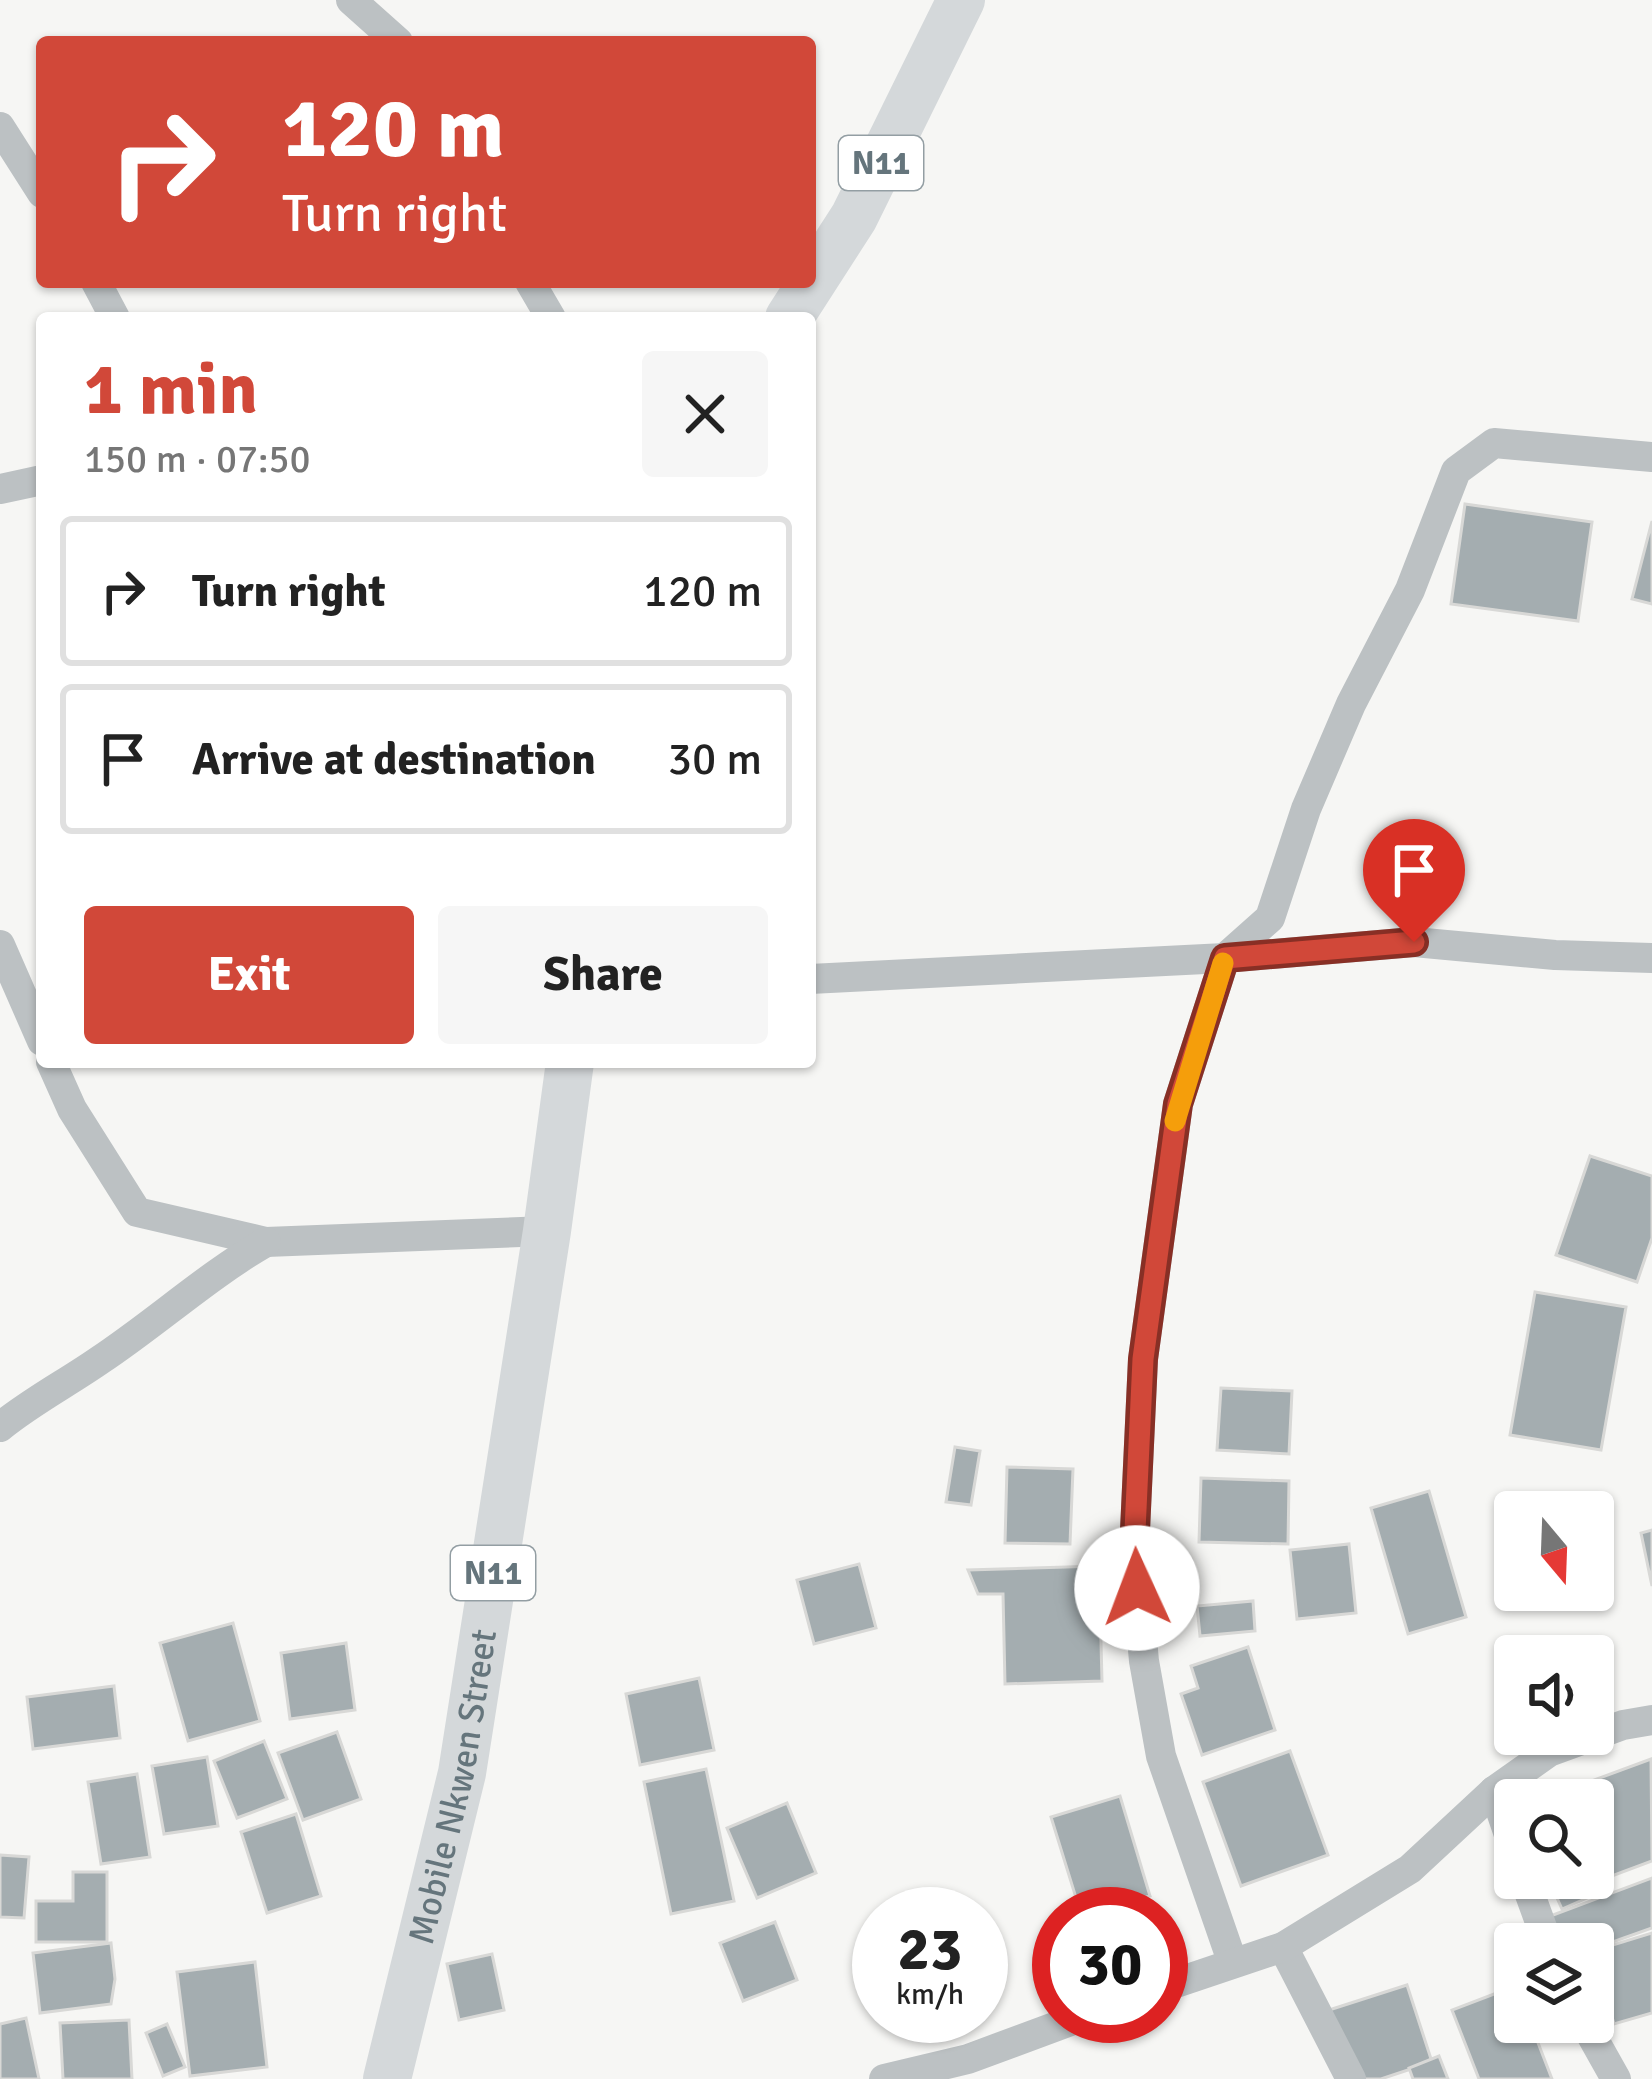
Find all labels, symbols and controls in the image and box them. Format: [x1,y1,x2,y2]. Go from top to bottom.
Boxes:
text: 120 m [282,77,504,181]
icon: right [84,84,240,240]
road number: N11 [839,136,923,190]
text: Turn right [282,180,507,247]
text: 1 min [84,345,258,434]
button: close [642,351,768,477]
text: 150 m · 07:50 [84,435,311,483]
icon: right [90,558,156,624]
text: Turn right [192,564,386,619]
text: 120 m [643,564,762,619]
icon: arrive [90,726,156,792]
text: Arrive at destination [192,732,596,787]
text: 30 m [668,732,762,787]
pin [1363,819,1465,942]
icon: arrive [1381,837,1447,903]
button: Exit [84,906,414,1044]
button: Share [438,906,768,1044]
north arrow [1494,1491,1614,1611]
map controls [1494,1491,1614,2043]
position arrow [1074,1525,1200,1651]
road number: N11 [451,1546,535,1600]
street label: Mobile Nkwen Street [398,1626,507,1949]
button: sound [1494,1635,1614,1755]
button: search [1494,1779,1614,1899]
speed limit sign: 30 [1032,1887,1188,2043]
text: 23 [898,1913,962,1987]
button: layers [1494,1923,1614,2043]
text: km/h [896,1976,964,2013]

